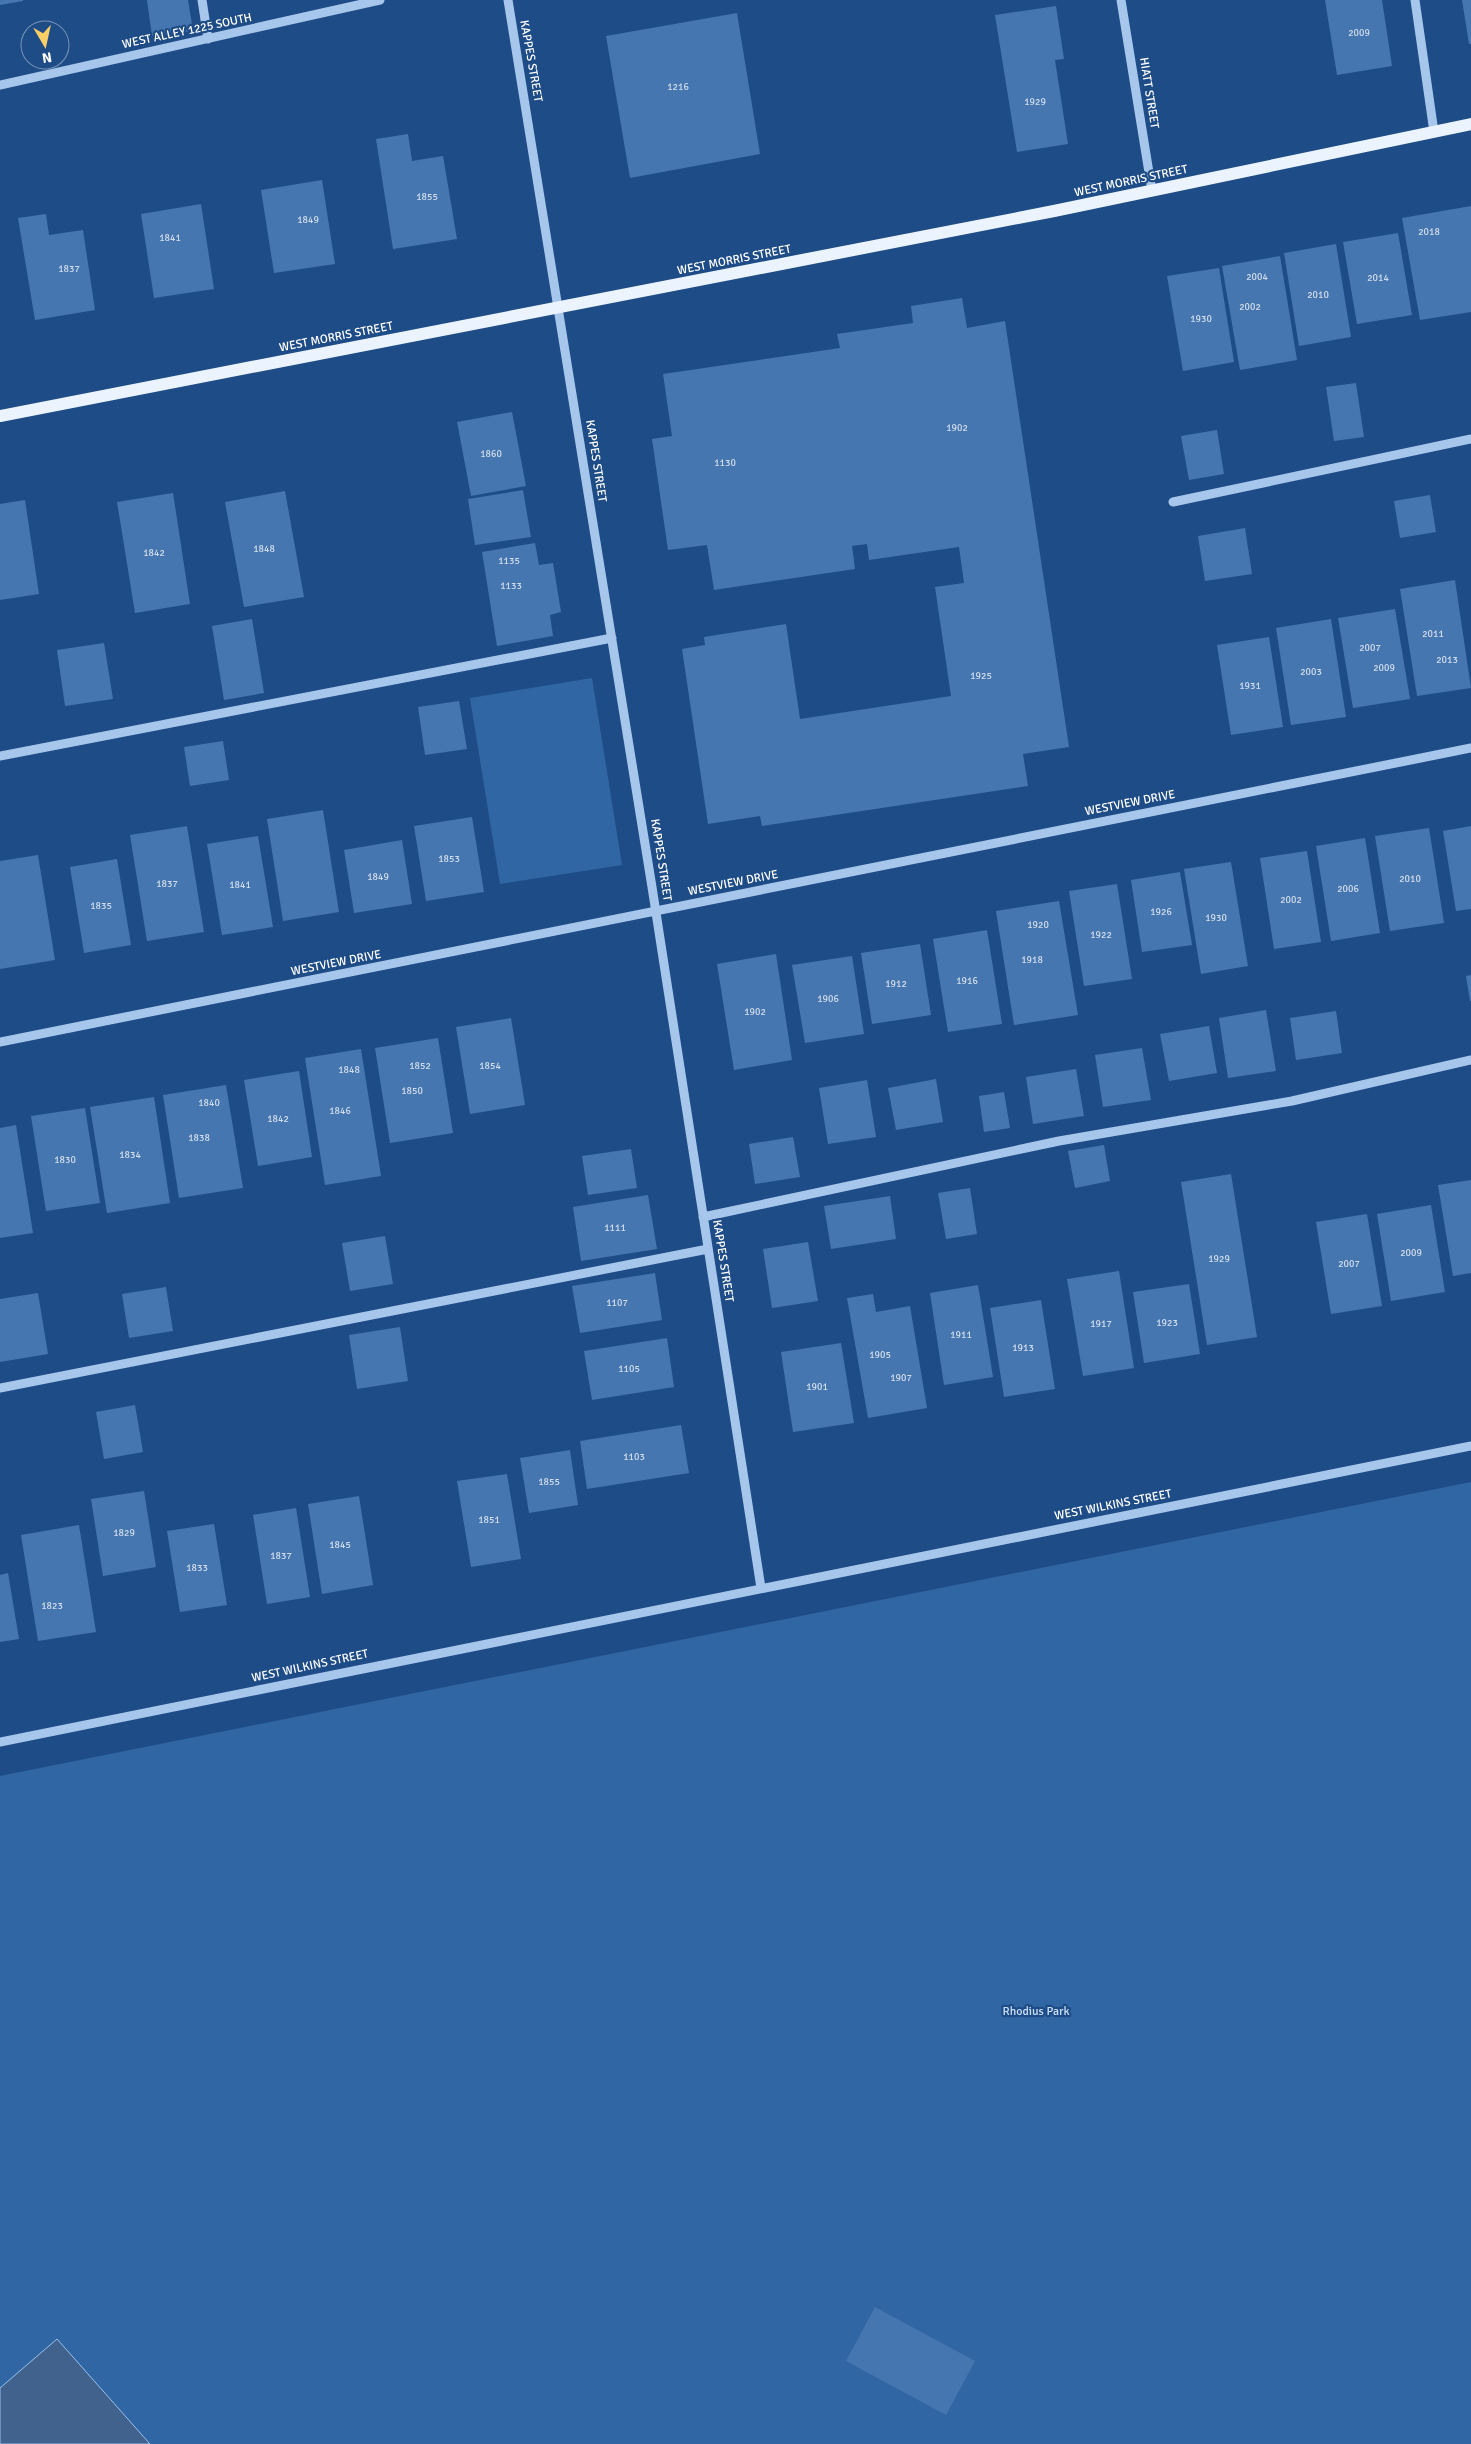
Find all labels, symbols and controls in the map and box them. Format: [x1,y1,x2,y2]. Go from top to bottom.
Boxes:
street label: WEST ALLEY 1225 SOUTH [121,10,253,52]
street label: KAPPES STREET [516,19,546,103]
north arrow [20,20,70,70]
house number: 2009 [1348,27,1370,39]
text: N [41,48,53,67]
street label: HIATT STREET [1136,56,1162,130]
house number: 1216 [667,81,689,93]
house number: 1929 [1024,96,1046,108]
street label: WEST MORRIS STREET [1073,162,1189,200]
house number: 1855 [416,191,438,203]
house number: 1849 [297,214,319,226]
house number: 2018 [1418,226,1440,238]
house number: 1841 [159,232,181,244]
street label: WEST MORRIS STREET [676,242,792,278]
house number: 1837 [58,263,80,275]
house number: 2004 [1246,271,1268,283]
house number: 2014 [1367,272,1389,284]
house number: 2010 [1307,289,1329,301]
house number: 2002 [1239,301,1261,313]
house number: 1930 [1190,313,1212,325]
street label: WEST MORRIS STREET [278,319,394,355]
street label: KAPPES STREET [582,419,610,503]
house number: 1902 [946,422,968,434]
house number: 1860 [480,448,502,460]
house number: 1130 [714,457,736,469]
house number: 1848 [253,543,275,555]
house number: 1842 [143,547,165,559]
house number: 1135 [498,555,520,567]
house number: 1133 [500,580,522,592]
house number: 2011 [1422,628,1444,640]
house number: 2007 [1359,642,1381,654]
house number: 2013 [1436,654,1458,666]
house number: 2009 [1373,662,1395,674]
house number: 2003 [1300,666,1322,678]
house number: 1925 [970,670,992,682]
house number: 1931 [1239,680,1261,692]
street label: WESTVIEW DRIVE [1084,787,1177,819]
street label: KAPPES STREET [647,818,675,902]
house number: 1853 [438,853,460,865]
street label: WESTVIEW DRIVE [687,867,780,899]
house number: 1849 [367,871,389,883]
house number: 2010 [1399,873,1421,885]
house number: 1837 [156,878,178,890]
house number: 1841 [229,879,251,891]
house number: 2006 [1337,883,1359,895]
house number: 2002 [1280,894,1302,906]
house number: 1835 [90,900,112,912]
house number: 1926 [1150,906,1172,918]
house number: 1930 [1205,912,1227,924]
house number: 1920 [1027,919,1049,931]
house number: 1922 [1090,929,1112,941]
street label: WESTVIEW DRIVE [290,947,383,979]
house number: 1918 [1021,954,1043,966]
house number: 1916 [956,975,978,987]
house number: 1912 [885,978,907,990]
house number: 1906 [817,993,839,1005]
house number: 1902 [744,1006,766,1018]
house number: 1852 [409,1060,431,1072]
house number: 1854 [479,1060,501,1072]
house number: 1848 [338,1064,360,1076]
house number: 1850 [401,1085,423,1097]
house number: 1840 [198,1097,220,1109]
house number: 1846 [329,1105,351,1117]
house number: 1842 [267,1113,289,1125]
house number: 1838 [188,1132,210,1144]
house number: 1834 [119,1149,141,1161]
house number: 1830 [54,1154,76,1166]
street label: KAPPES STREET [709,1219,737,1303]
house number: 1111 [604,1222,626,1234]
house number: 2009 [1400,1247,1422,1259]
house number: 1929 [1208,1253,1230,1265]
house number: 2007 [1338,1258,1360,1270]
house number: 1107 [606,1297,628,1309]
house number: 1923 [1156,1317,1178,1329]
house number: 1917 [1090,1318,1112,1330]
house number: 1911 [950,1329,972,1341]
house number: 1913 [1012,1342,1034,1354]
house number: 1905 [869,1349,891,1361]
house number: 1105 [618,1363,640,1375]
house number: 1907 [890,1372,912,1384]
house number: 1901 [806,1381,828,1393]
house number: 1103 [623,1451,645,1463]
house number: 1855 [538,1476,560,1488]
street label: WEST WILKINS STREET [1053,1486,1173,1524]
house number: 1851 [478,1514,500,1526]
house number: 1829 [113,1527,135,1539]
house number: 1845 [329,1539,351,1551]
house number: 1837 [270,1550,292,1562]
house number: 1833 [186,1562,208,1574]
house number: 1823 [41,1600,63,1612]
street label: WEST WILKINS STREET [250,1646,370,1686]
park label: Rhodius Park [1002,2004,1070,2019]

